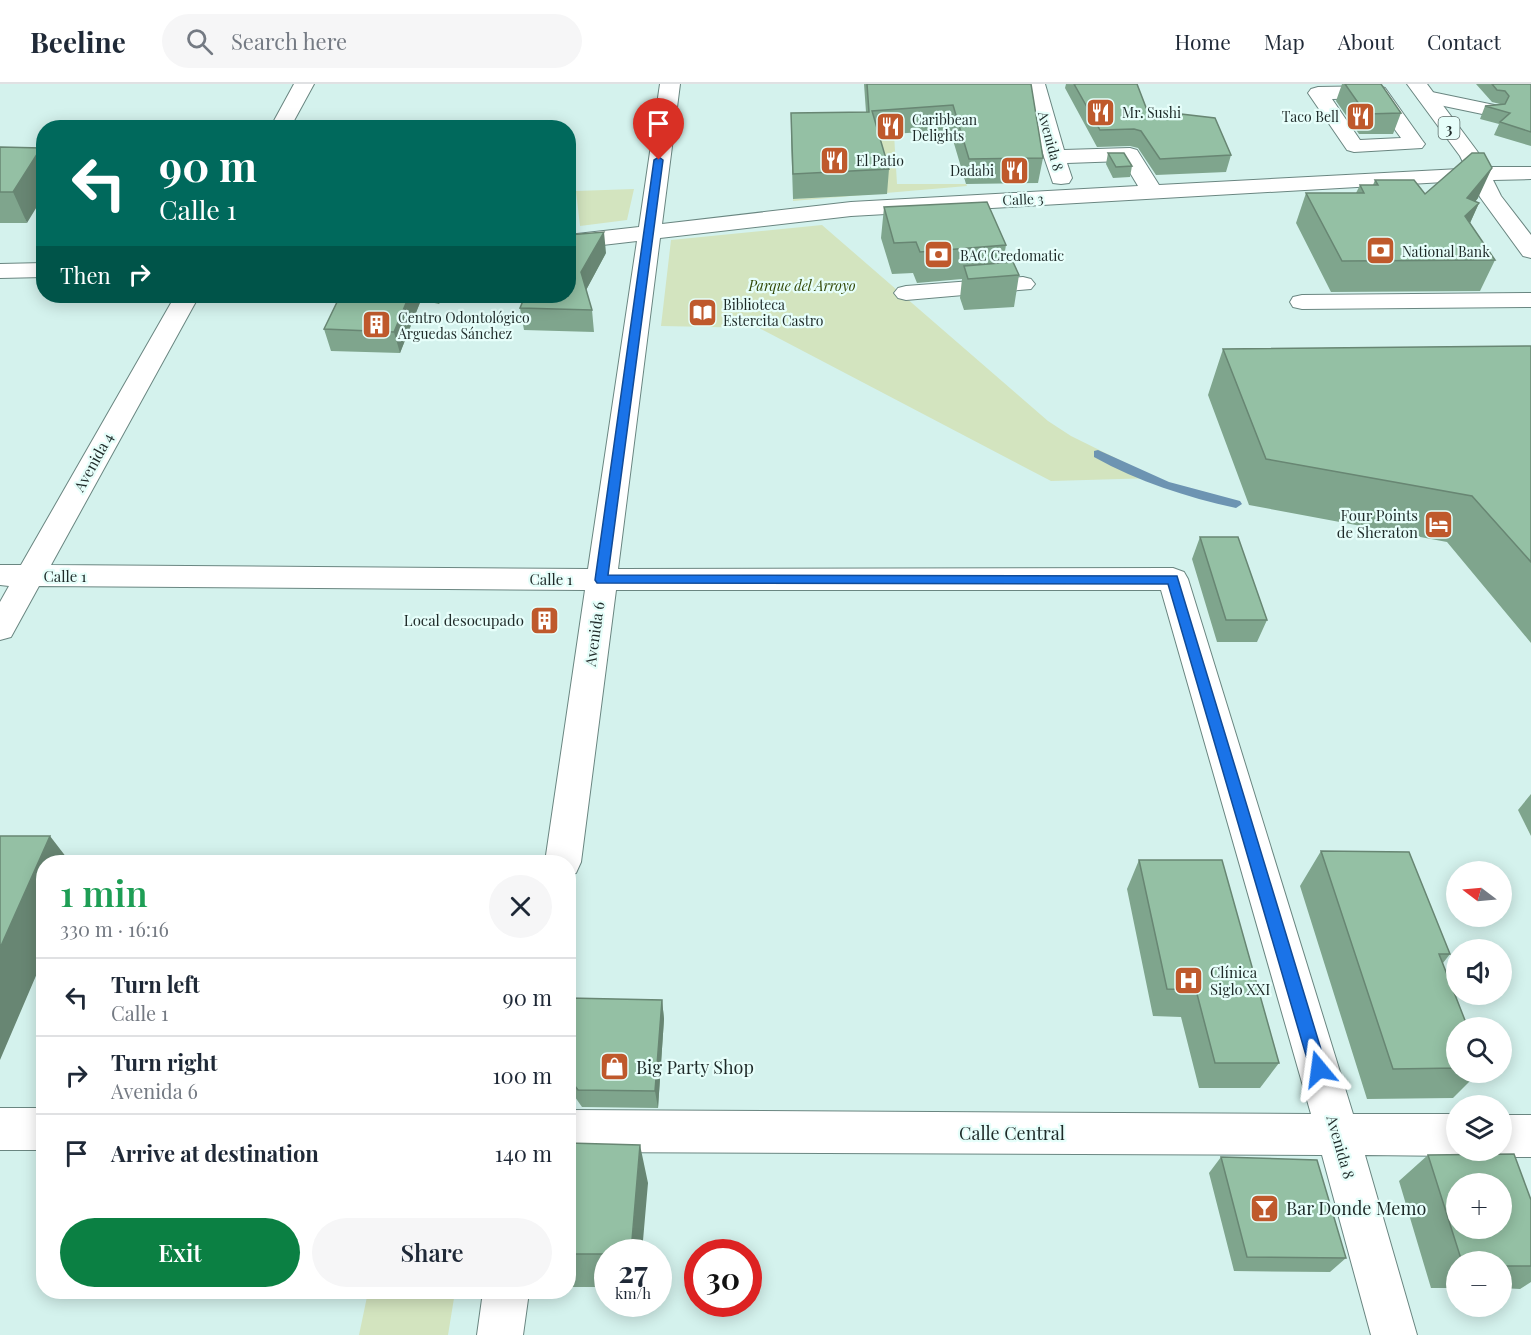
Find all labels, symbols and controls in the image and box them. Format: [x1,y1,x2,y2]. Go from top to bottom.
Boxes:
search box [162,14,582,68]
text: Beeline [30,23,126,60]
icon: search [183,25,216,58]
text: Search here [231,26,347,56]
text: Home [1175,27,1231,55]
text: Map [1264,27,1305,55]
text: About [1338,27,1394,55]
text: Contact [1427,27,1501,55]
restaurant icon: Mr. Sushi [1085,96,1117,128]
pin [633,98,684,160]
restaurant icon: Taco Bell [1344,100,1376,132]
place label: Mr. Sushi [1122,103,1181,122]
icon: arrive [642,107,675,140]
place label: Taco Bell [1282,107,1339,126]
street label: Avenida 8 [1034,108,1068,173]
place label: Caribbean Delights [912,110,978,145]
restaurant icon: Caribbean Delights [875,111,907,143]
road number: 3 [1438,117,1460,139]
text: 90 m [159,137,257,193]
icon: left [60,144,138,222]
restaurant icon: El Patio [819,144,851,176]
place label: El Patio [856,151,904,170]
restaurant icon: Dadabi [999,154,1031,186]
place label: Dadabi [950,161,994,180]
street label: Calle 3 [1002,189,1044,209]
text: Calle 1 [159,191,237,227]
bank icon: National Bank [1365,235,1397,267]
bank icon: BAC Credomatic [923,239,955,271]
place label: National Bank [1402,242,1490,261]
place label: BAC Credomatic [960,246,1064,265]
icon: right [123,258,156,291]
text: Then [60,260,111,290]
park label: Parque del Arroyo [747,276,856,295]
place label: Biblioteca Estercita Castro [723,295,824,330]
library icon: Biblioteca Estercita Castro [686,296,718,328]
place label: Centro Odontológico Arguedas Sánchez [397,308,530,343]
building icon: Centro Odontológico Arguedas Sánchez [361,309,393,341]
street label: Avenida 4 [68,429,117,496]
place label: Four Points de Sheraton [1337,505,1418,542]
hotel icon: Four Points de Sheraton [1423,508,1455,540]
street label: Calle 1 [43,566,87,586]
street label: Calle 1 [529,569,573,589]
street label: Avenida 6 [579,600,608,669]
building icon: Local desocupado [529,604,561,636]
place label: Local desocupado [404,610,524,630]
north arrow [1446,861,1512,927]
map controls [1446,861,1512,1317]
text: 1 min [60,868,148,916]
button: close [489,875,552,938]
text: 330 m · 16:16 [60,915,169,942]
button: sound [1446,939,1512,1005]
place label: Clínica Siglo XXI [1210,962,1270,999]
hospital icon: Clínica Siglo XXI [1173,965,1205,997]
text: Turn left [111,969,200,999]
icon: left [60,981,93,1014]
text: 90 m [503,982,552,1012]
text: Calle 1 [111,999,168,1026]
button: search [1446,1017,1512,1083]
position arrow [1287,1037,1351,1101]
text: Turn right [111,1047,217,1077]
shop icon: Big Party Shop [599,1051,631,1083]
place label: Big Party Shop [636,1055,754,1079]
icon: right [60,1059,93,1092]
text: 100 m [492,1060,552,1090]
text: Avenida 6 [111,1077,198,1104]
button: layers [1446,1095,1512,1161]
street label: Avenida 8 [1322,1112,1360,1181]
street label: Calle Central [959,1121,1065,1145]
icon: arrive [60,1137,93,1170]
text: Arrive at destination [111,1138,319,1168]
text: 140 m [495,1138,552,1168]
button: + [1446,1173,1512,1239]
bar icon: Bar Donde Memo [1249,1192,1281,1224]
place label: Bar Donde Memo [1286,1196,1426,1220]
button: Exit [60,1218,300,1287]
button: Share [312,1218,552,1287]
speed limit sign: 30 [684,1239,762,1317]
text: 27 [618,1251,648,1291]
button: − [1446,1251,1512,1317]
text: km/h [615,1283,651,1303]

